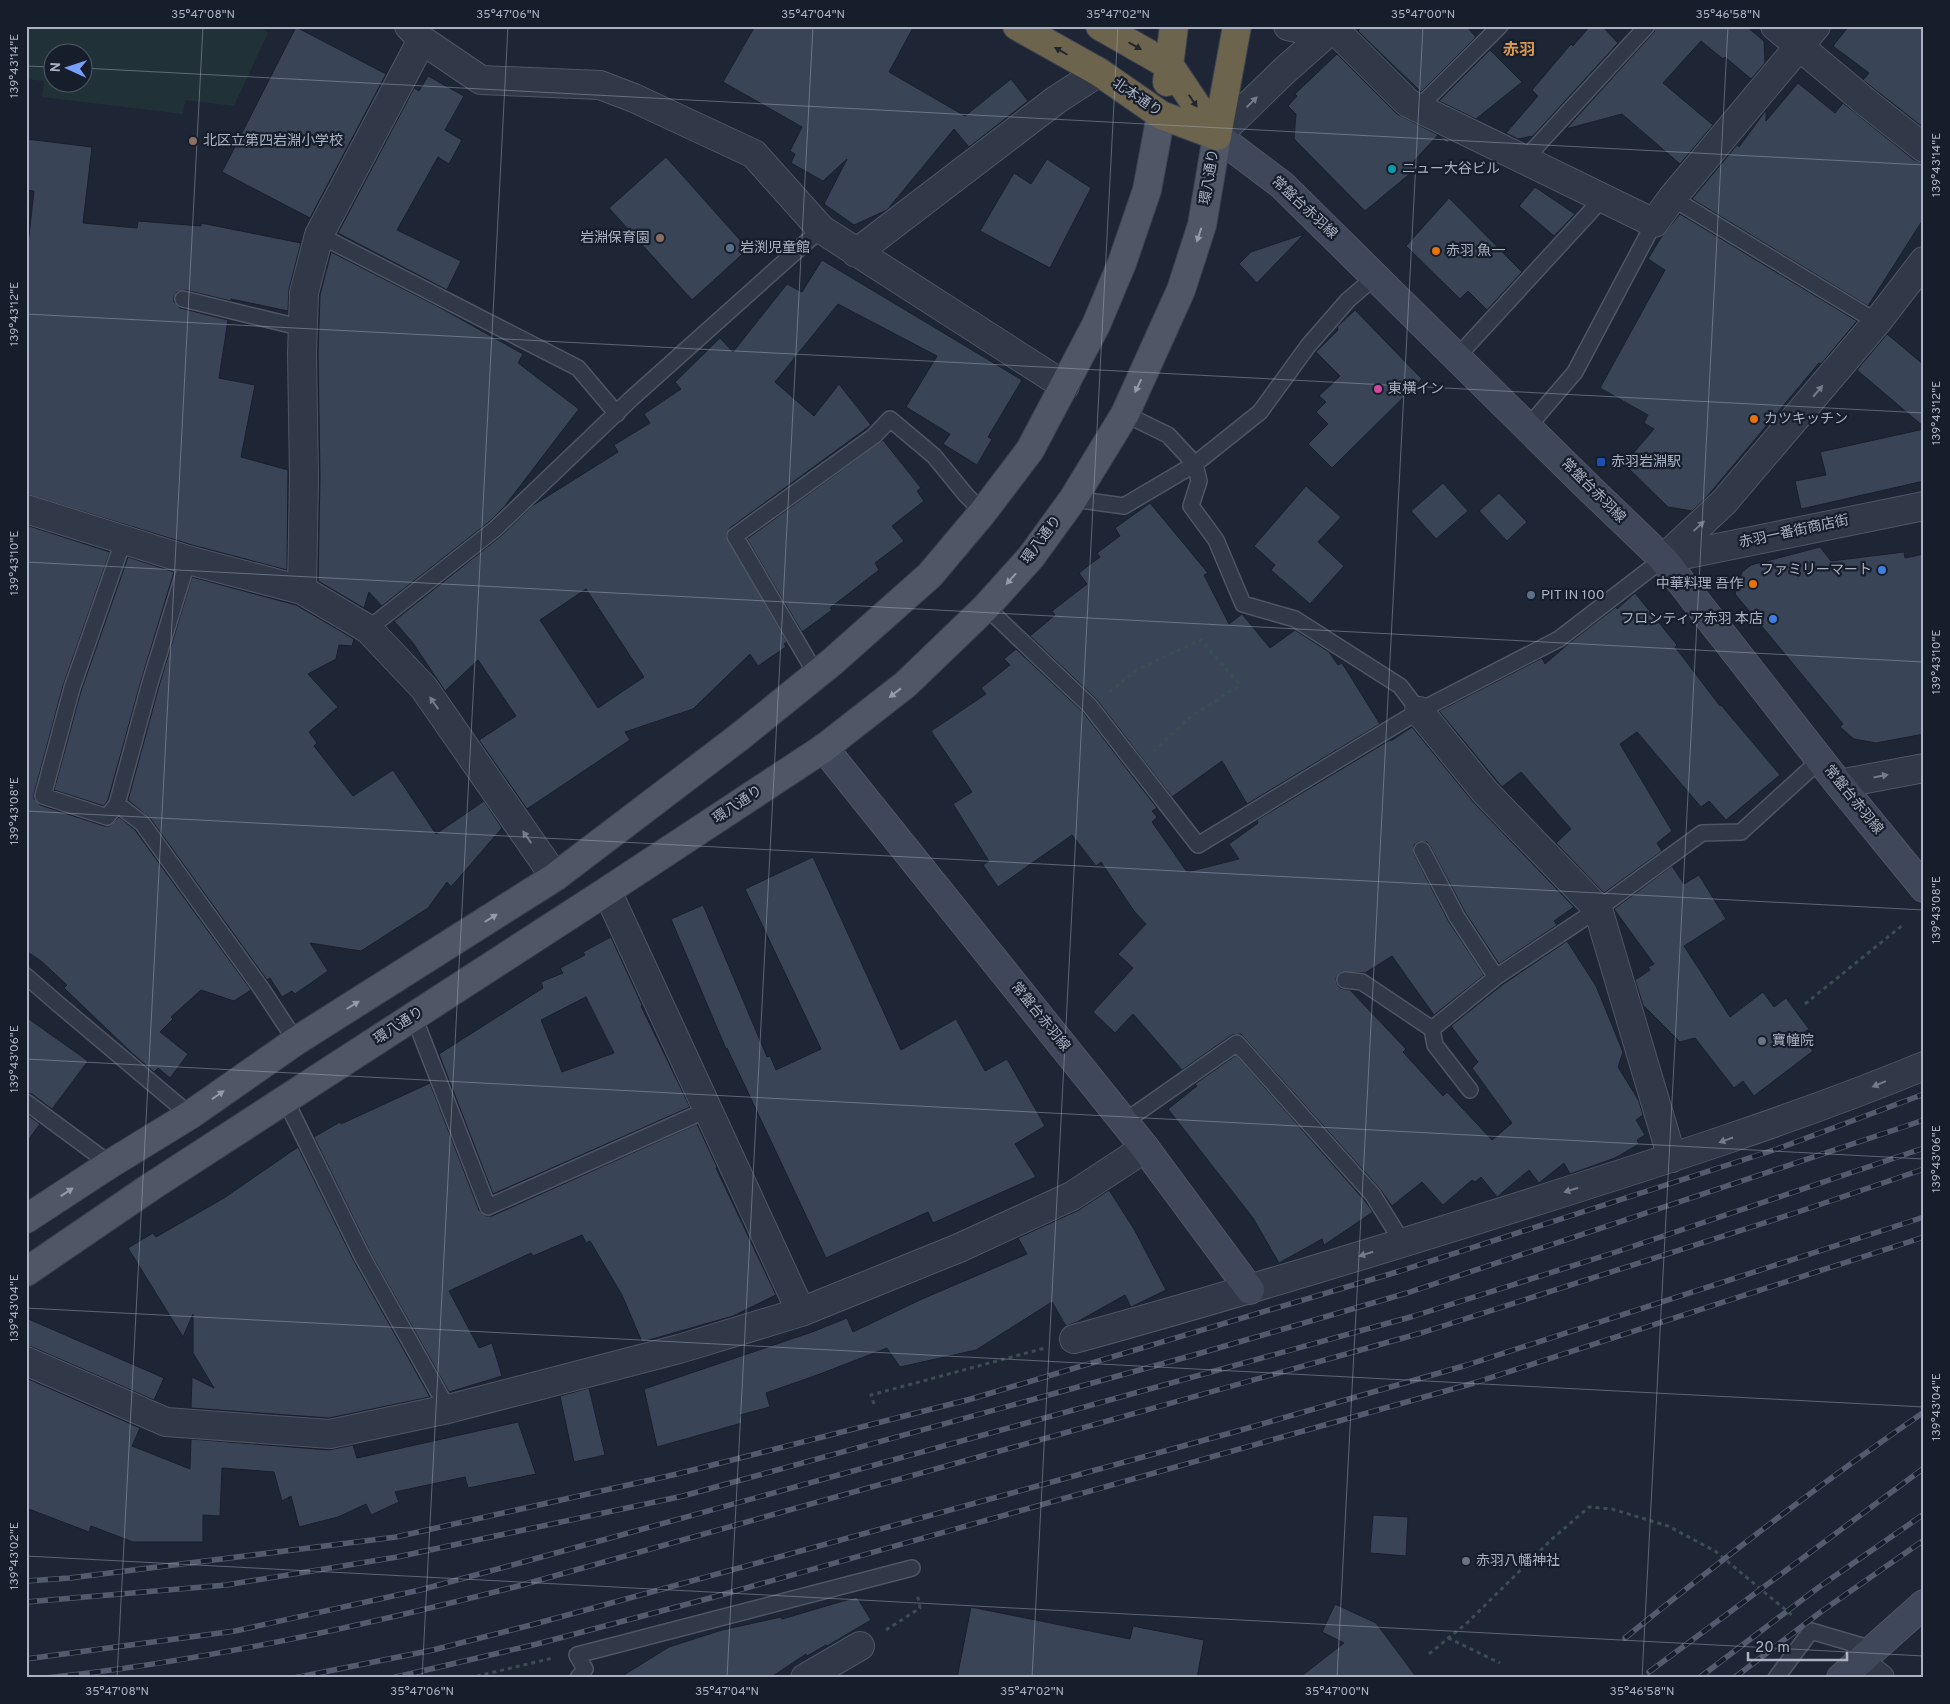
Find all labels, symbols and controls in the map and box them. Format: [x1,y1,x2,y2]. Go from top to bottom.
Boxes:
text: 35°47'08"N [171,7,235,23]
text: 35°47'06"N [476,7,540,23]
text: 35°47'04"N [781,7,845,23]
text: 35°47'02"N [1086,7,1150,23]
text: 35°47'00"N [1391,7,1455,23]
text: 35°46'58"N [1696,7,1760,23]
text: 139°43'14"E [7,34,23,98]
district label: 赤羽 [1503,41,1535,61]
north arrow [42,42,92,92]
one-way arrow [1128,42,1141,51]
one-way arrow [1054,47,1068,56]
text: N [48,62,65,73]
street label: 北本通り [1109,74,1166,121]
one-way arrow [1188,94,1198,108]
one-way arrow [1246,96,1258,108]
place label: 北区立第四岩淵小学校 [203,132,343,150]
text: 139°43'14"E [1929,133,1945,197]
marker: 北区立第四岩淵小学校 [187,135,199,147]
street label: 環八通り [1197,148,1223,206]
place label: ニュー大谷ビル [1402,161,1500,178]
marker: ニュー大谷ビル [1386,163,1398,175]
street label: 常盤台赤羽線 [1267,172,1341,243]
one-way arrow [1194,228,1202,243]
place label: 岩淵保育園 [580,229,650,247]
marker: 岩淵保育園 [654,232,666,244]
place label: 岩渕児童館 [740,240,810,257]
marker: 岩渕児童館 [724,242,736,254]
place label: 赤羽 魚一 [1446,243,1505,260]
marker: 赤羽 魚一 [1430,245,1442,257]
text: 139°43'12"E [7,282,23,346]
one-way arrow [1134,379,1142,393]
place label: 東横イン [1388,381,1444,398]
text: 139°43'12"E [1929,381,1945,445]
marker: 東横イン [1372,383,1384,395]
one-way arrow [1812,385,1823,397]
place label: カツキッチン [1764,411,1848,428]
marker: カツキッチン [1748,413,1760,425]
place label: 赤羽岩淵駅 [1611,453,1681,471]
street label: 常盤台赤羽線 [1557,455,1629,527]
marker: 赤羽岩淵駅 [1595,456,1607,468]
street label: 赤羽一番街商店街 [1737,512,1851,552]
street label: 環八通り [1018,513,1066,567]
one-way arrow [1692,520,1704,532]
text: 139°43'10"E [7,531,23,595]
place label: ファミリーマート [1760,562,1872,579]
marker: ファミリーマート [1876,564,1888,576]
one-way arrow [1005,573,1016,586]
place label: 中華料理 吾作 [1656,575,1743,593]
marker: 中華料理 吾作 [1747,578,1759,590]
place label: PIT IN 100 [1541,587,1605,604]
marker: PIT IN 100 [1525,589,1537,601]
place label: フロンティア赤羽 本店 [1621,611,1763,628]
marker: フロンティア赤羽 本店 [1767,613,1779,625]
text: 139°43'10"E [1929,630,1945,694]
one-way arrow [888,688,902,698]
one-way arrow [429,696,439,710]
street label: 常盤台赤羽線 [1820,761,1887,838]
one-way arrow [1874,771,1890,779]
text: 139°43'08"E [7,777,23,845]
street label: 環八通り [710,782,766,828]
one-way arrow [522,830,532,843]
text: 139°43'08"E [1929,876,1945,944]
one-way arrow [484,913,497,922]
street label: 常盤台赤羽線 [1007,978,1074,1055]
one-way arrow [347,1000,360,1009]
street label: 環八通り [371,1004,427,1048]
text: 139°43'06"E [7,1025,23,1093]
place label: 寶幢院 [1772,1033,1814,1050]
marker: 寶幢院 [1756,1035,1768,1047]
one-way arrow [1872,1081,1886,1089]
one-way arrow [212,1090,225,1100]
text: 139°43'06"E [1929,1125,1945,1193]
one-way arrow [1718,1136,1733,1144]
one-way arrow [60,1187,74,1197]
one-way arrow [1564,1187,1579,1194]
one-way arrow [1359,1251,1374,1259]
text: 139°43'04"E [7,1274,23,1342]
text: 139°43'04"E [1929,1373,1945,1441]
text: 139°43'02"E [7,1522,23,1590]
place label: 赤羽八幡神社 [1476,1553,1560,1570]
marker: 赤羽八幡神社 [1460,1555,1472,1567]
scale bar [1748,1629,1846,1661]
text: 20 m [1755,1639,1790,1658]
text: 35°47'08"N [85,1684,149,1700]
text: 35°47'06"N [390,1684,454,1700]
text: 35°47'04"N [695,1684,759,1700]
text: 35°47'02"N [1000,1684,1064,1700]
text: 35°47'00"N [1305,1684,1369,1700]
text: 35°46'58"N [1610,1684,1674,1700]

